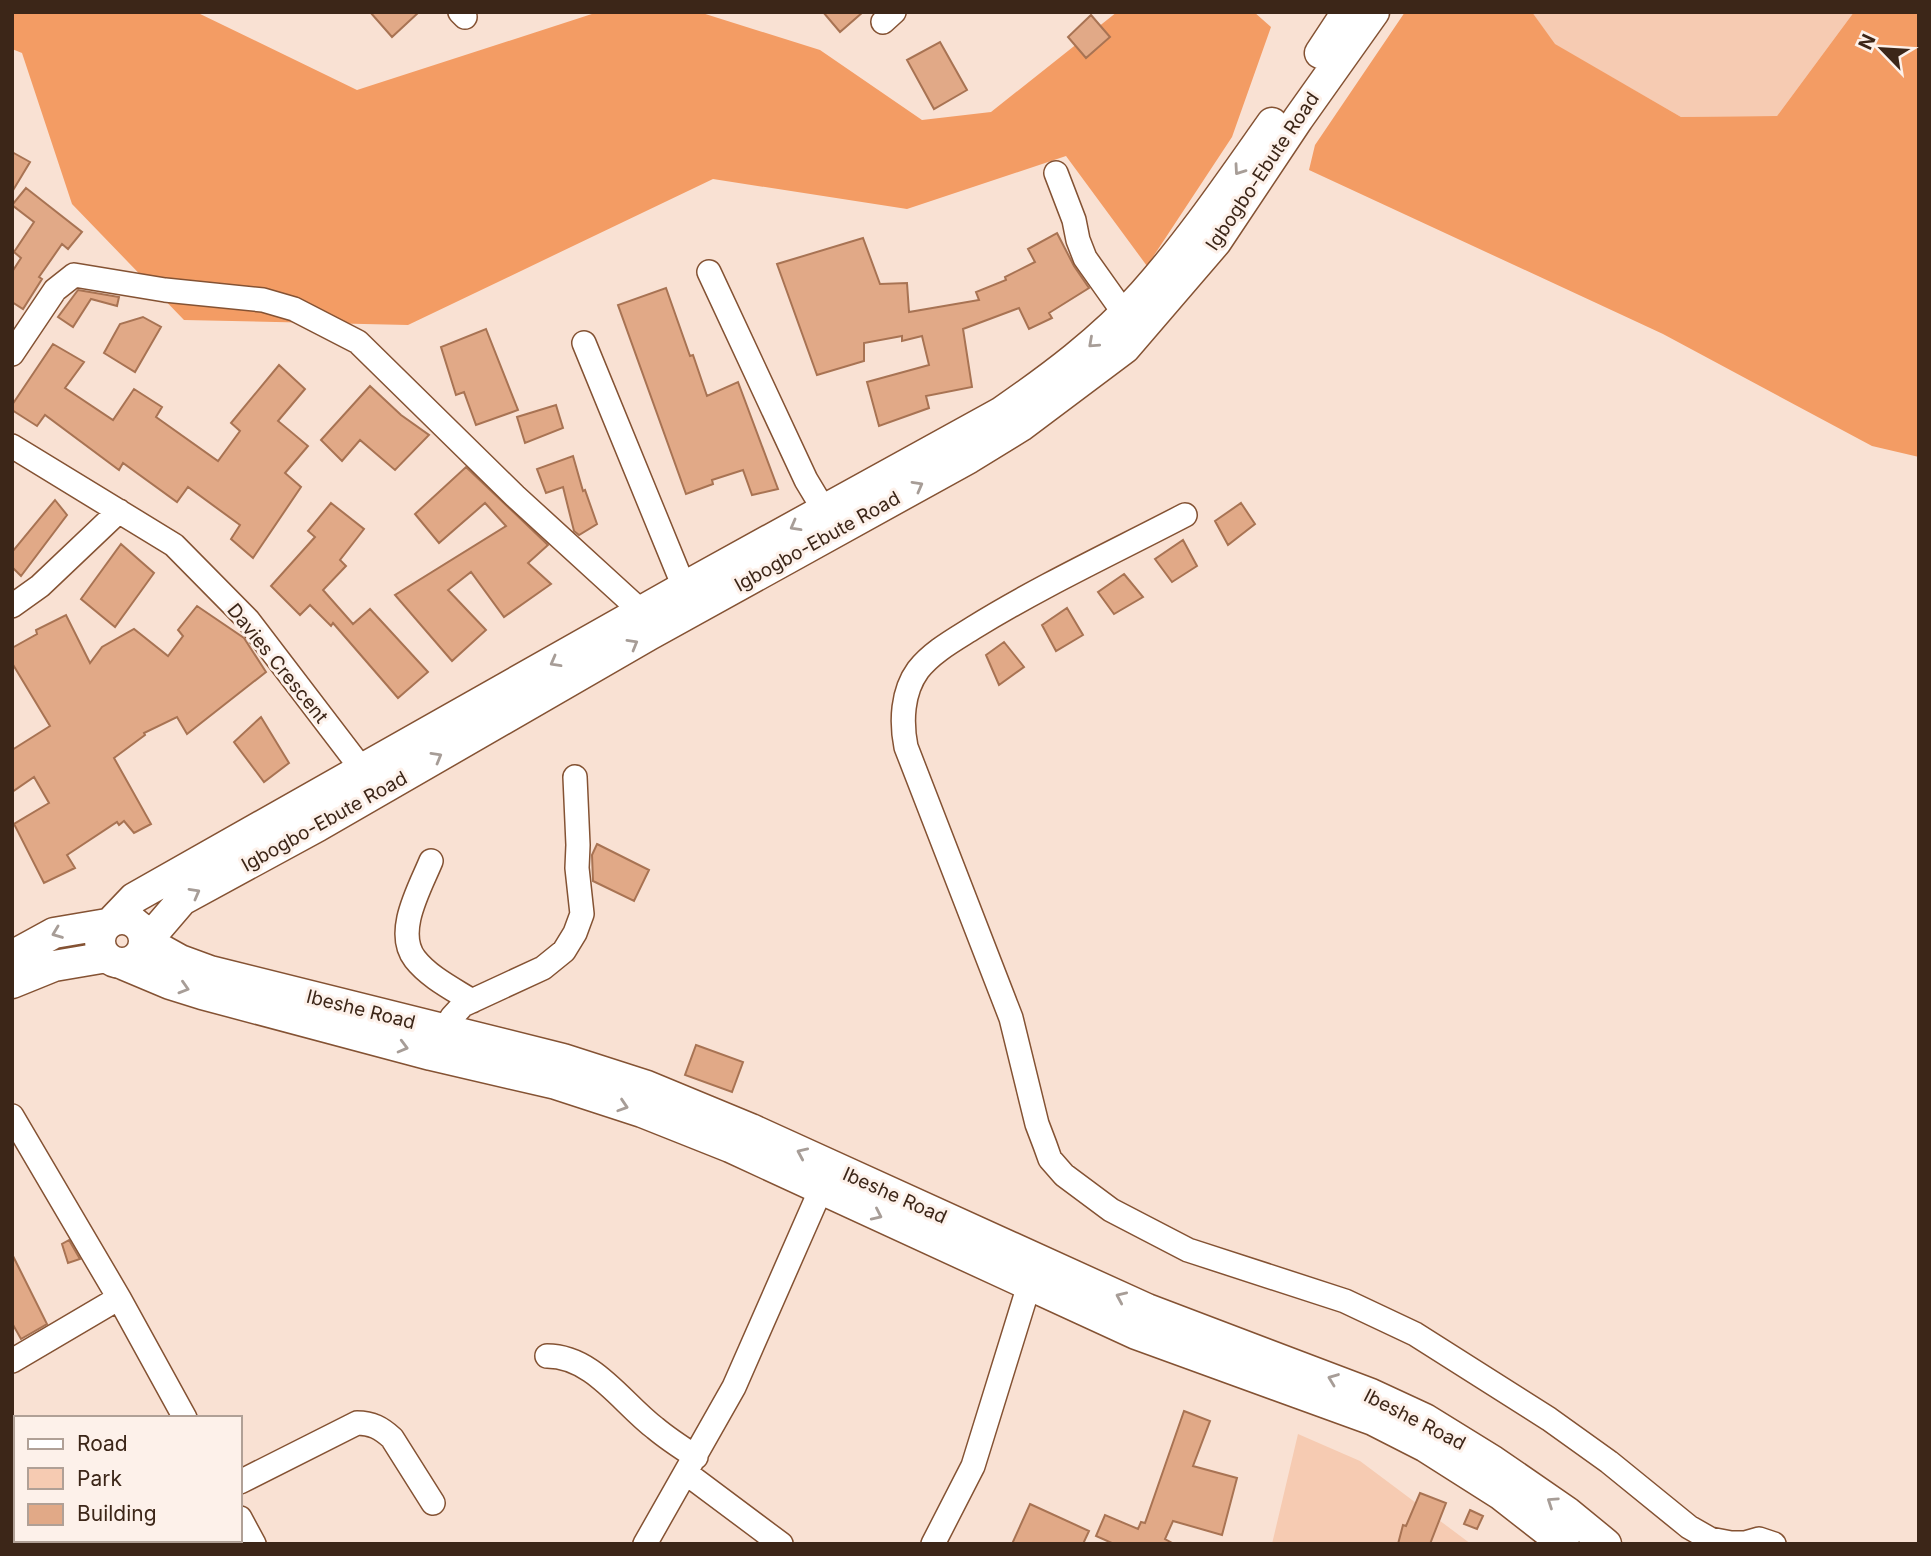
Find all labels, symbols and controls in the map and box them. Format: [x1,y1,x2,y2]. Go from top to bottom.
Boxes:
north arrow [1847,14,1917,84]
text: N [1854,31,1881,53]
street label: Igbogbo-Ebute Road [1201,88,1324,255]
one-way arrow [1235,162,1247,175]
one-way arrow [1088,335,1101,347]
one-way arrow [911,481,923,494]
street label: Igbogbo-Ebute Road [730,486,904,597]
one-way arrow [790,518,802,531]
street label: Davies Crescent [222,599,333,728]
one-way arrow [626,639,639,652]
one-way arrow [549,654,562,667]
one-way arrow [429,753,442,766]
street label: Igbogbo-Ebute Road [237,766,411,877]
one-way arrow [188,888,201,901]
one-way arrow [52,925,64,939]
one-way arrow [177,980,189,995]
street label: Ibeshe Road [304,985,418,1034]
one-way arrow [397,1039,409,1054]
one-way arrow [616,1098,629,1112]
one-way arrow [797,1147,809,1161]
street label: Ibeshe Road [839,1162,950,1229]
one-way arrow [870,1207,882,1221]
one-way arrow [1116,1291,1128,1305]
one-way arrow [1328,1374,1340,1388]
street label: Ibeshe Road [1360,1384,1470,1455]
legend [14,1416,242,1542]
text: Road [77,1431,128,1456]
text: Park [77,1466,122,1491]
one-way arrow [1547,1498,1560,1510]
text: Building [77,1501,157,1526]

